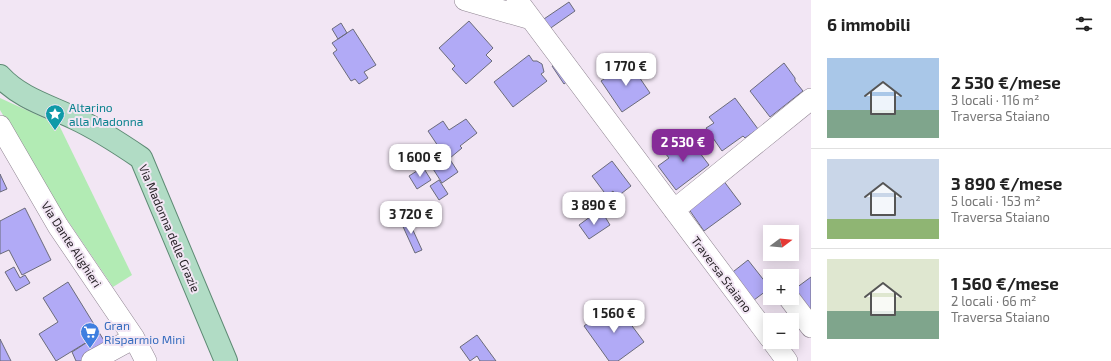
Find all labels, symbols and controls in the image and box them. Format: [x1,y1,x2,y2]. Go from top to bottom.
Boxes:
icon: filters [1073,13,1095,35]
text: 6 immobili [827,14,910,34]
pin: 1 770 € [589,53,663,87]
text: 1 770 € [605,58,647,74]
text: 2 530 €/mese [951,72,1061,92]
icon: home [859,74,907,122]
text: 3 locali · 116 m² [951,92,1039,108]
place label: Altarino alla Madonna [69,100,143,128]
place icon: Altarino alla Madonna [44,103,66,131]
text: Traversa Staiano [951,108,1050,124]
pin: 2 530 € [646,129,720,163]
text: 2 530 € [661,134,705,150]
pin: 1 600 € [383,144,457,178]
text: 1 600 € [398,149,442,165]
street label: Via Madonna delle Grazie [137,162,203,294]
text: 3 890 €/mese [951,173,1062,193]
icon: home [859,175,907,223]
pin: 3 890 € [557,192,631,226]
text: 5 locali · 153 m² [951,193,1041,209]
text: 3 890 € [571,197,617,213]
street label: Via Dante Alighieri [39,199,105,289]
pin: 3 720 € [374,201,448,235]
text: 3 720 € [389,206,433,222]
text: Traversa Staiano [951,209,1050,225]
north arrow [763,225,799,261]
map controls [763,225,799,349]
street label: Traversa Staiano [689,233,755,315]
button: + [763,269,799,305]
text: 1 560 €/mese [951,273,1059,293]
icon: home [859,275,907,323]
text: 2 locali · 66 m² [951,293,1036,309]
pin: 1 560 € [577,300,651,334]
text: 1 560 € [593,305,635,321]
text: Traversa Staiano [951,309,1050,325]
button: − [763,313,799,349]
place label: Gran Risparmio Mini [104,318,185,346]
supermarket icon: Gran Risparmio Mini [79,321,101,349]

